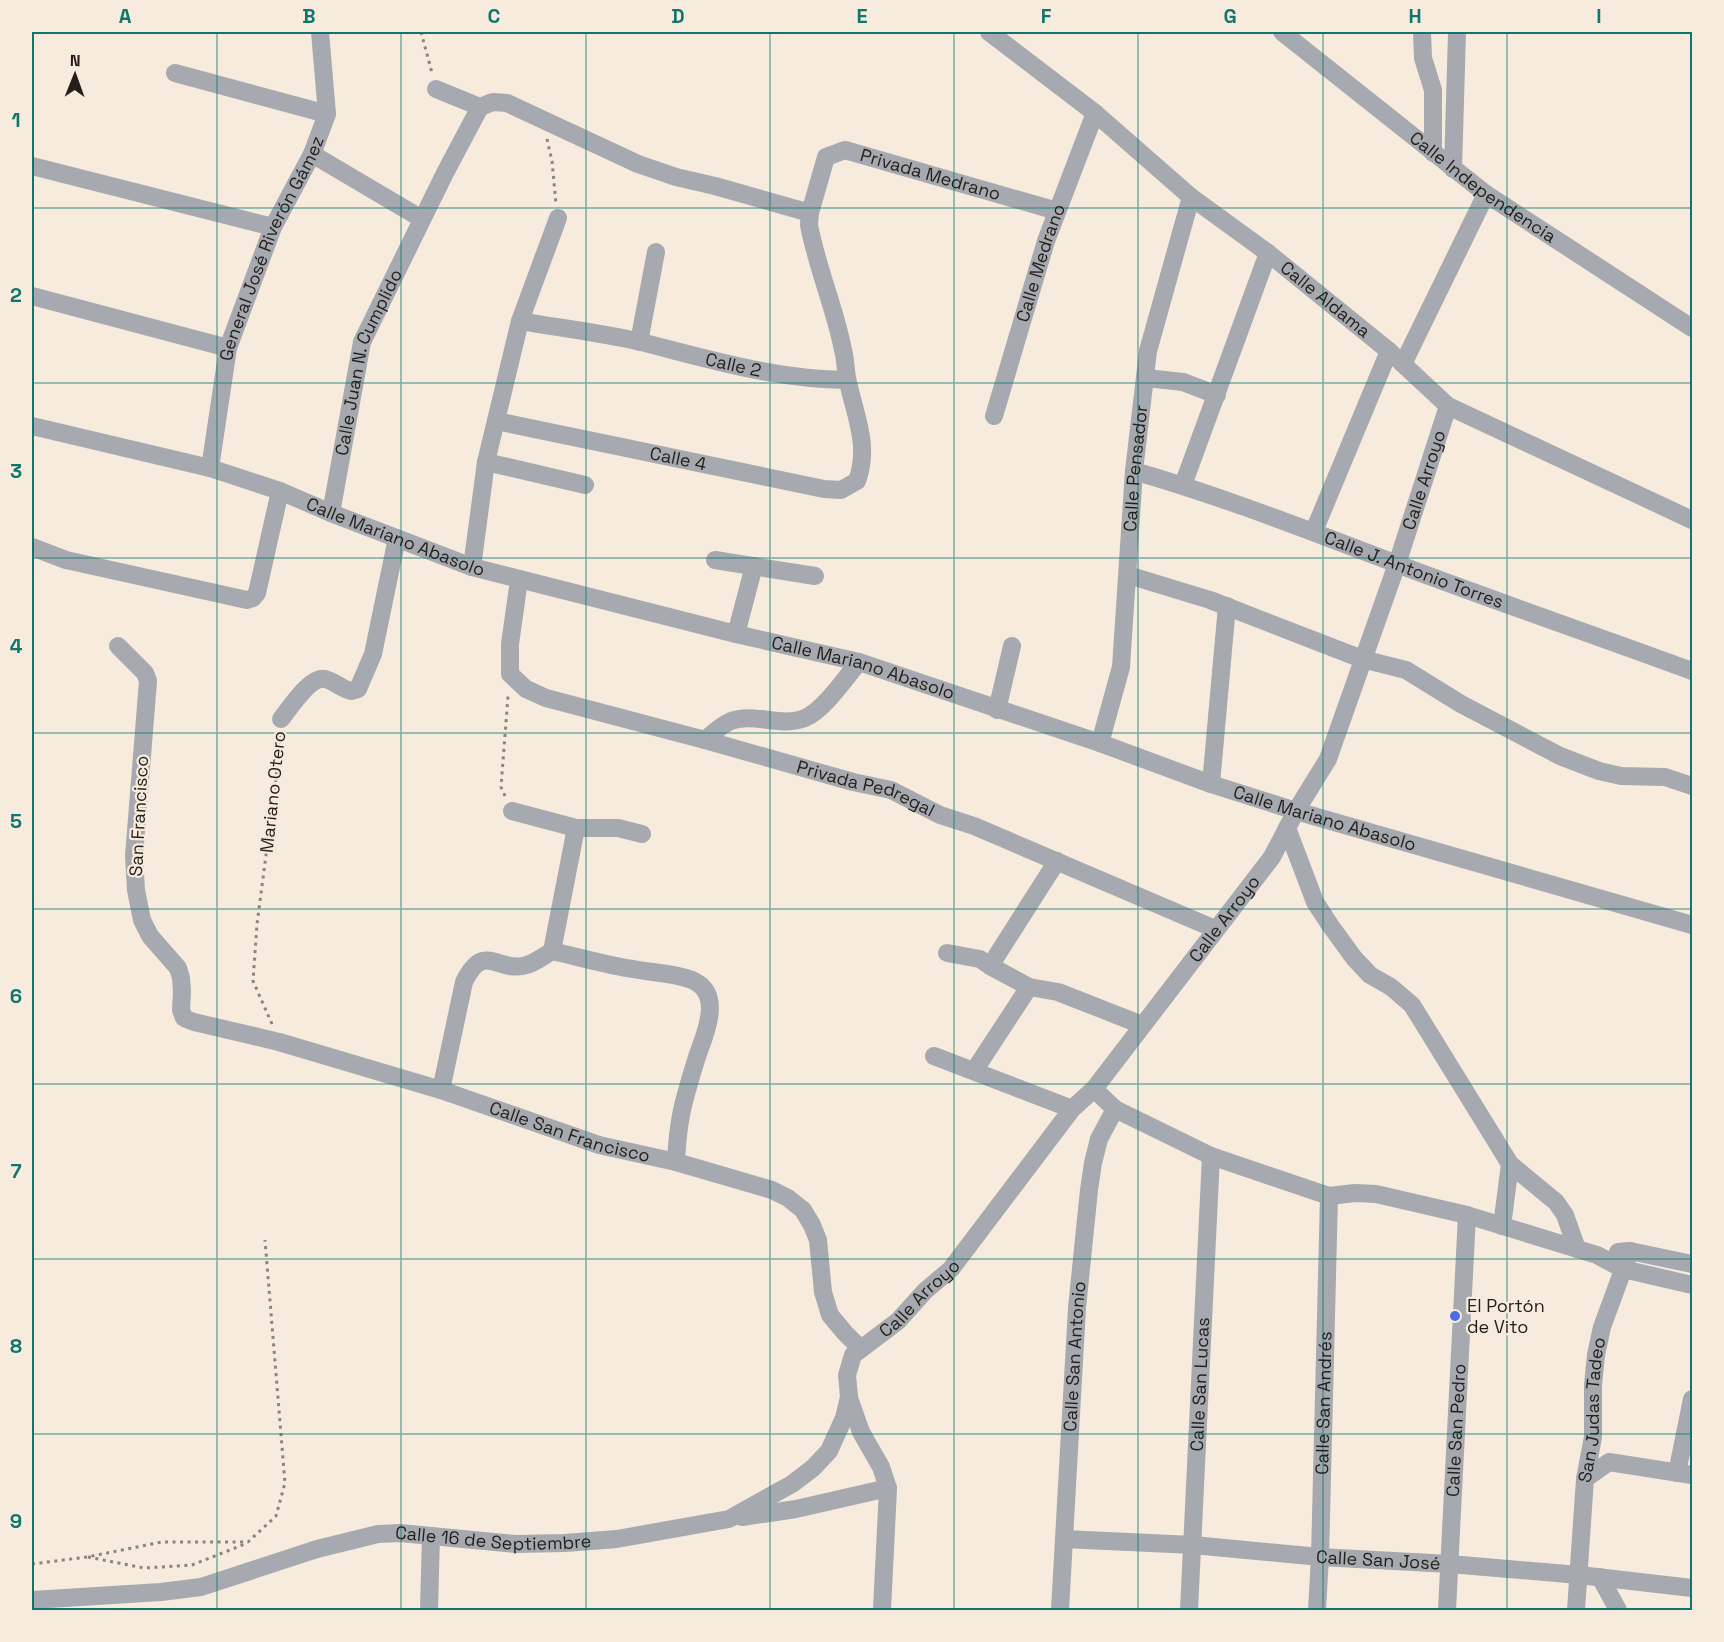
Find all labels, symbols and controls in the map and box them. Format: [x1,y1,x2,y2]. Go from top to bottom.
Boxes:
text: A [119,3,132,29]
text: B [302,3,316,29]
text: C [488,3,501,29]
text: D [671,3,685,29]
text: E [856,3,868,29]
text: F [1041,3,1052,29]
text: G [1223,3,1237,29]
text: H [1408,3,1422,29]
text: I [1596,3,1602,29]
north arrow [45,45,105,105]
text: N [70,50,81,71]
text: 1 [11,107,21,133]
street label: Calle Independencia [1405,126,1561,248]
street label: General José Riverón Gámez [214,133,329,362]
street label: Privada Medrano [858,143,1003,205]
street label: Calle Medrano [1011,200,1070,325]
street label: Calle Aldama [1276,256,1375,342]
street label: Calle Juan N. Cumplido [330,265,407,457]
text: 2 [10,282,22,308]
street label: Calle 2 [703,347,763,382]
street label: Calle Pensador [1118,403,1153,533]
street label: Calle Arroyo [1397,427,1450,533]
street label: Calle 4 [648,441,709,475]
text: 3 [10,458,22,484]
street label: Calle Mariano Abasolo [303,492,487,581]
street label: Calle J. Antonio Torres [1321,525,1507,613]
street label: Calle Mariano Abasolo [769,630,958,704]
text: 4 [10,633,23,659]
street label: Mariano Otero [255,730,290,854]
street label: San Francisco [124,755,153,877]
street label: Privada Pedregal [794,755,939,821]
street label: Calle Mariano Abasolo [1231,780,1419,856]
text: 5 [10,808,22,834]
street label: Calle Arroyo [1183,871,1265,967]
text: 6 [10,983,22,1009]
street label: Calle San Francisco [486,1096,652,1167]
text: 7 [10,1158,22,1184]
street label: Calle Arroyo [874,1255,965,1342]
street label: Calle San Antonio [1058,1280,1091,1432]
place label: El Portón de Vito [1467,1294,1545,1338]
marker: El Portón de Vito [1448,1309,1462,1323]
street label: Calle San Lucas [1185,1317,1214,1452]
street label: Calle San Andrés [1310,1331,1337,1475]
text: 8 [10,1333,22,1359]
street label: San Judas Tadeo [1573,1335,1611,1485]
street label: Calle San Pedro [1441,1363,1470,1497]
text: 9 [10,1508,22,1534]
street label: Calle 16 de Septiembre [394,1521,592,1555]
street label: Calle San José [1315,1545,1441,1574]

